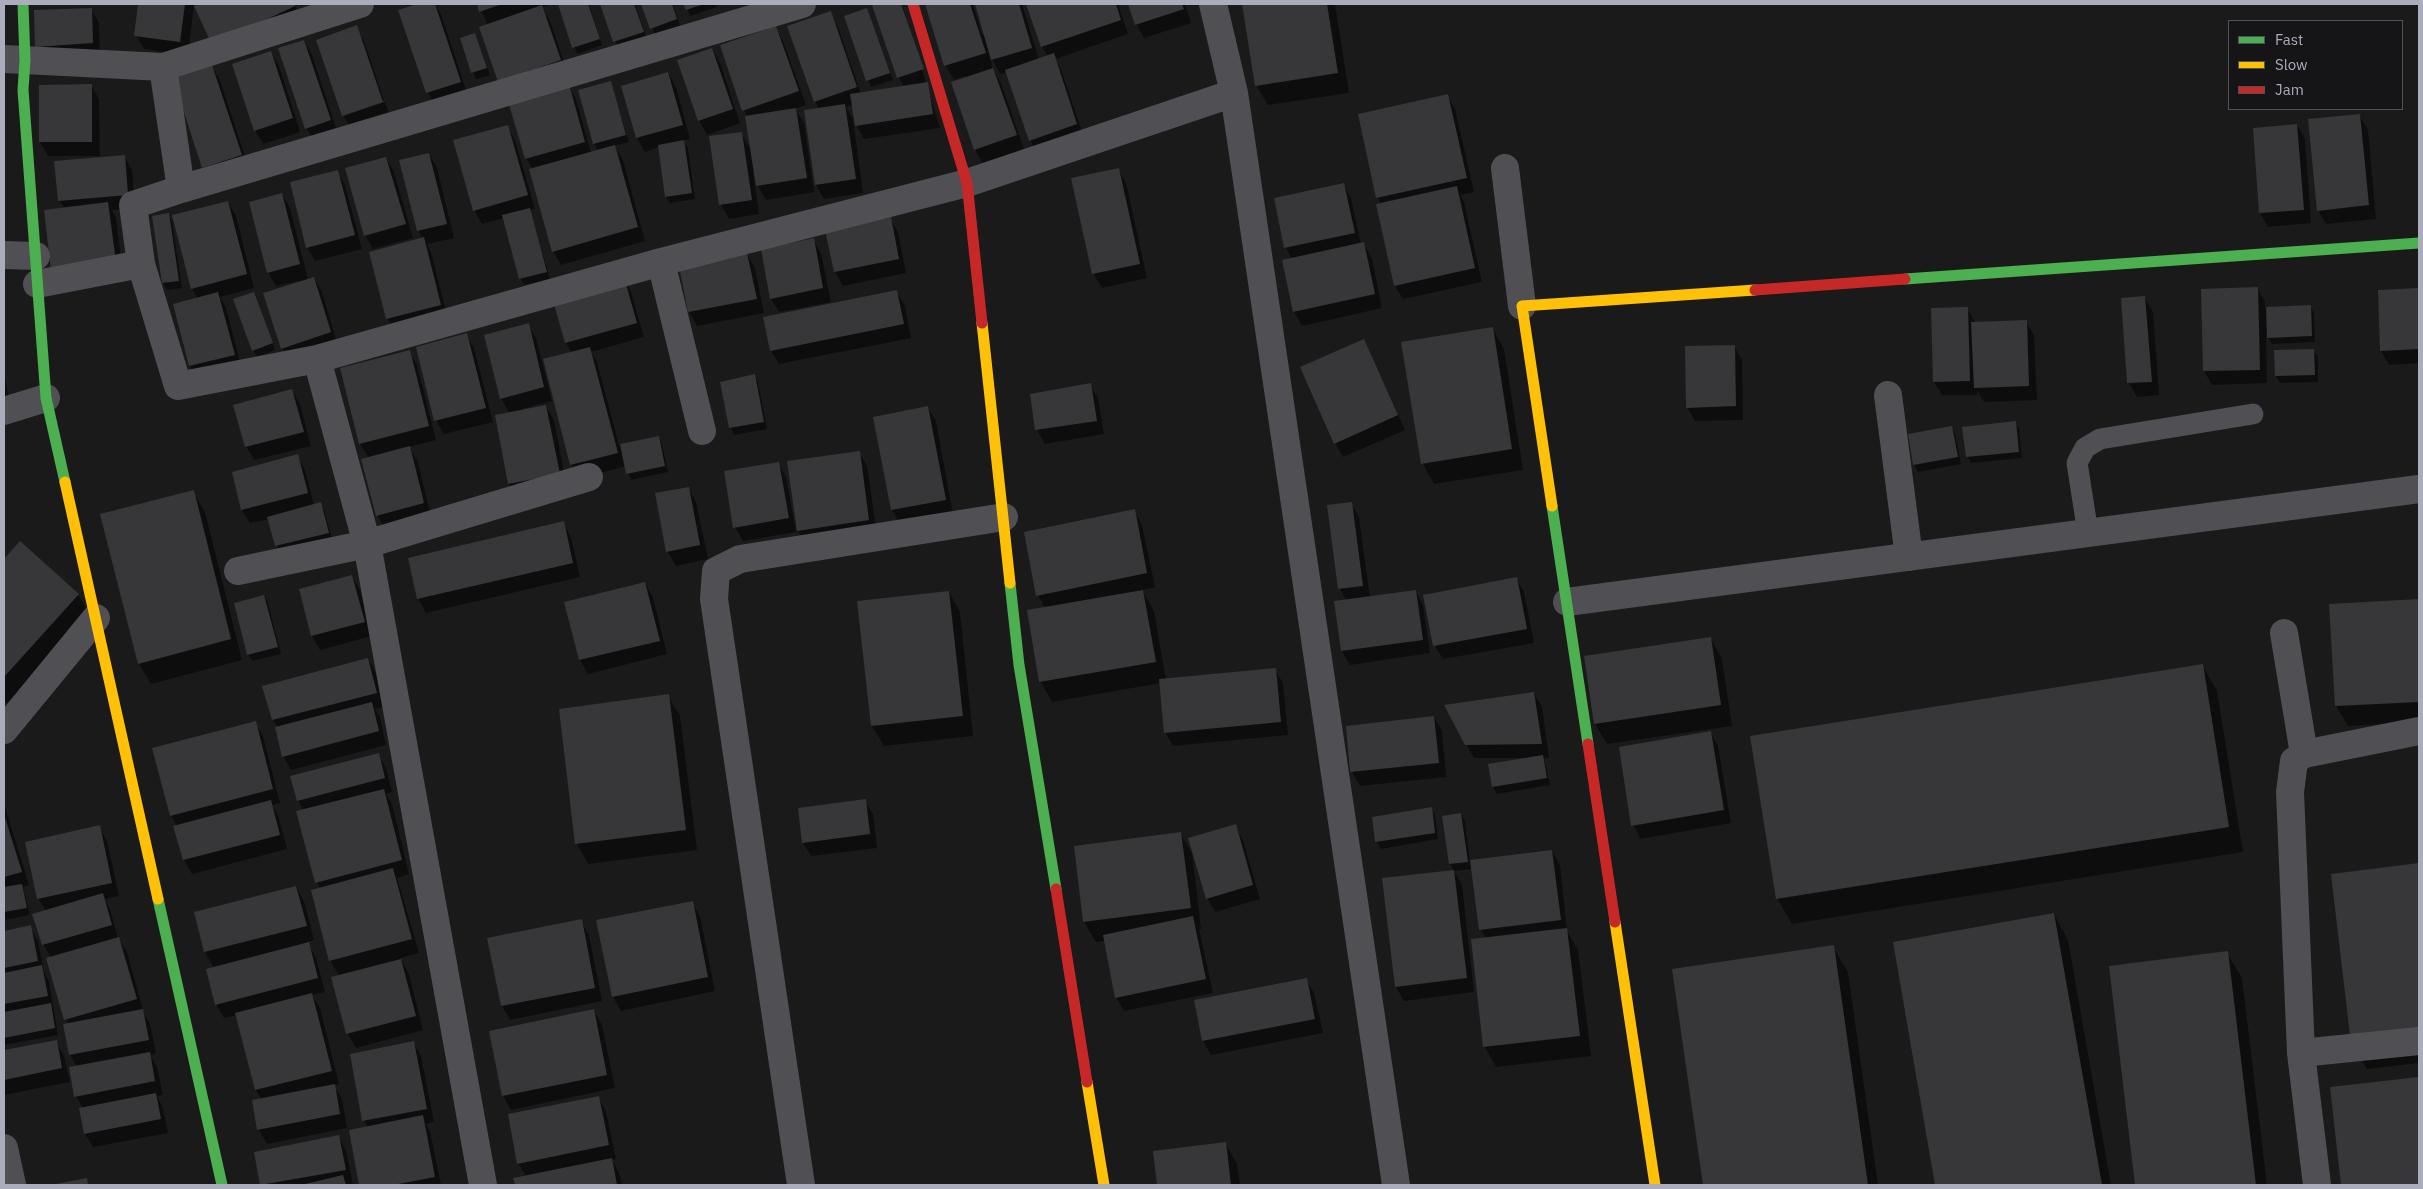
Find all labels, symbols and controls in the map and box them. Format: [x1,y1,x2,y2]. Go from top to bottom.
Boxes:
legend [2228,20,2403,110]
text: Fast [2275,30,2303,49]
text: Slow [2275,55,2308,74]
text: Jam [2275,80,2304,99]

